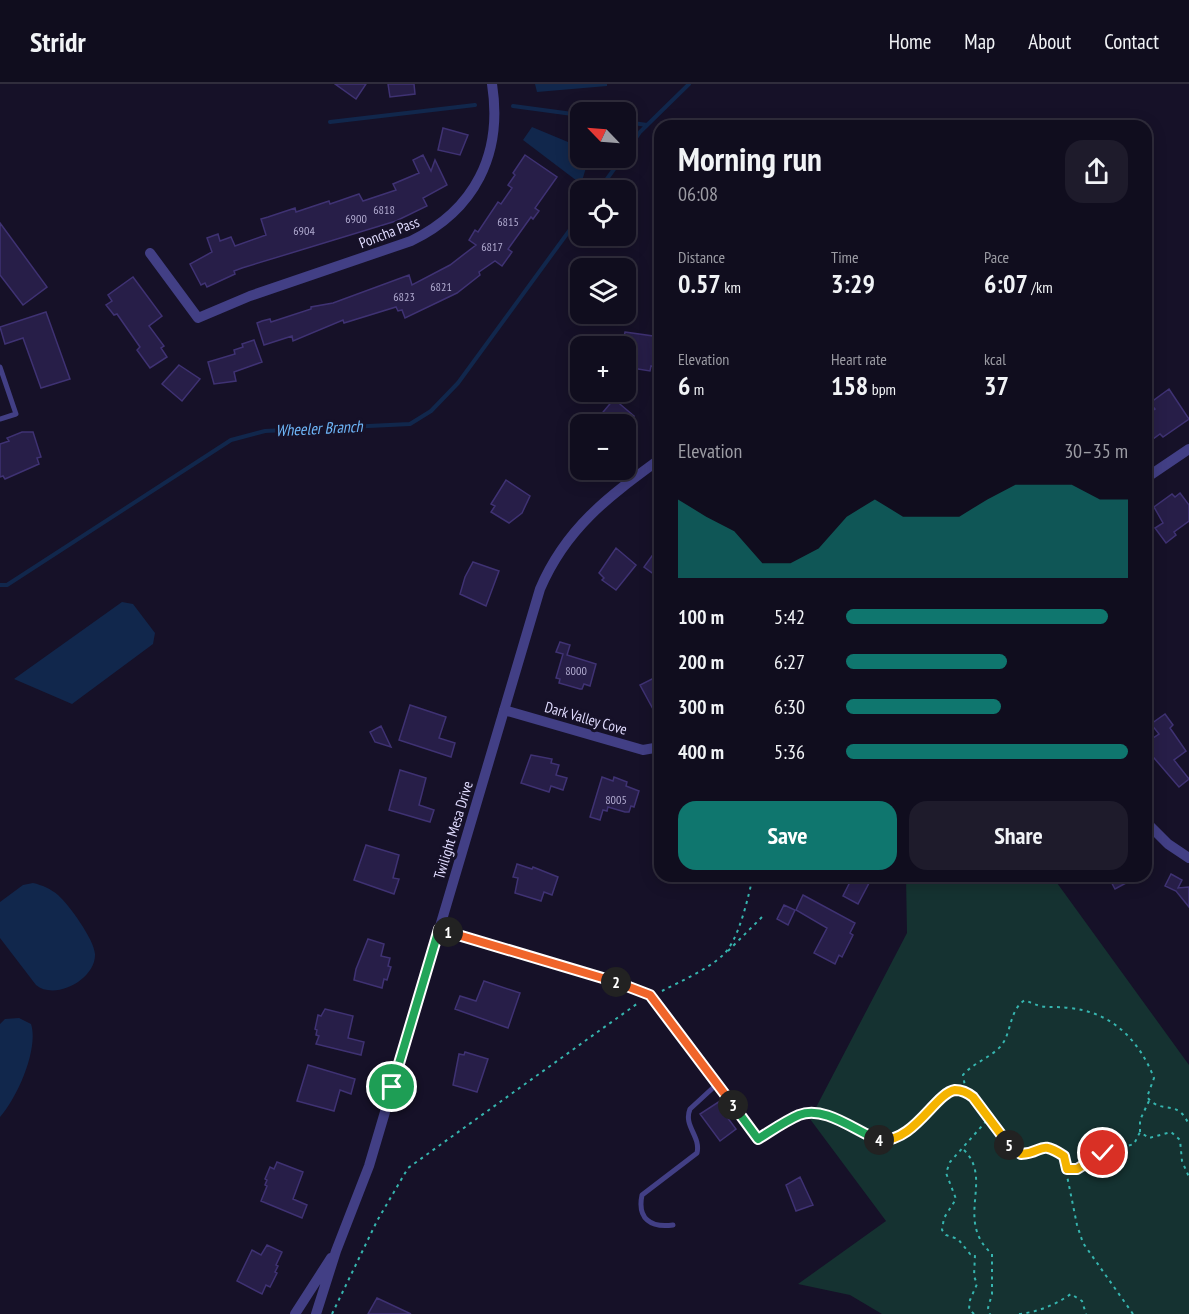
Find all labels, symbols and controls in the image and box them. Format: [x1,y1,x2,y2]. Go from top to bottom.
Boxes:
text: Stridr [30,23,86,60]
text: Home [889,28,931,55]
text: Map [964,28,995,55]
text: About [1028,28,1071,55]
text: Contact [1104,28,1159,55]
north arrow [570,102,636,168]
map controls [570,102,636,480]
text: Morning run [678,137,822,180]
button: share [1065,140,1128,203]
button: locate [570,180,636,246]
text: 06:08 [678,181,718,207]
house number: 6818 [373,202,395,217]
house number: 6900 [345,211,367,226]
street label: Poncha Pass [356,212,422,252]
house number: 6815 [497,214,519,229]
house number: 6904 [293,223,315,238]
house number: 6817 [481,239,503,254]
text: Distance [678,247,725,267]
text: Time [831,247,859,267]
text: Pace [984,247,1009,267]
button: layers [570,258,636,324]
text: 0.57 [678,267,721,300]
text: 3:29 [831,267,875,300]
text: 6:07 [984,267,1028,300]
text: km [721,277,741,297]
text: /km [1028,277,1053,297]
house number: 6821 [430,279,452,294]
house number: 6823 [393,289,415,304]
button: + [570,336,636,402]
text: Elevation [678,349,729,369]
text: Heart rate [831,349,887,369]
text: kcal [984,349,1006,369]
text: 6 [678,369,690,402]
text: 158 [831,369,868,402]
text: 37 [984,369,1009,402]
text: m [690,379,704,399]
text: bpm [868,379,896,399]
button: − [570,414,636,480]
water label: Wheeler Branch [275,416,364,440]
text: Elevation [678,438,742,464]
text: 30–35 m [1064,438,1128,464]
text: 100 m [678,604,724,630]
text: 5:42 [774,604,805,630]
text: 200 m [678,649,724,675]
text: 6:27 [774,649,805,675]
house number: 8000 [565,663,587,678]
text: 300 m [678,694,724,720]
text: 6:30 [774,694,805,720]
street label: Dark Valley Cove [543,697,629,739]
text: 400 m [678,739,724,765]
text: 5:36 [774,739,805,765]
street label: Twilight Mesa Drive [429,779,477,881]
house number: 8005 [605,792,627,807]
button: Save [678,801,897,870]
button: Share [909,801,1128,870]
pin: 1 [433,917,463,947]
text: 1 [444,922,452,942]
pin: 2 [601,967,631,997]
text: 2 [612,972,620,992]
pin [366,1061,417,1112]
icon: arrive [375,1070,408,1103]
pin: 3 [718,1090,748,1120]
text: 3 [729,1095,737,1115]
pin: 4 [864,1125,894,1155]
pin [1077,1127,1128,1178]
text: 4 [875,1130,883,1150]
pin: 5 [994,1130,1024,1160]
text: 5 [1005,1135,1013,1155]
icon: check [1086,1136,1119,1169]

